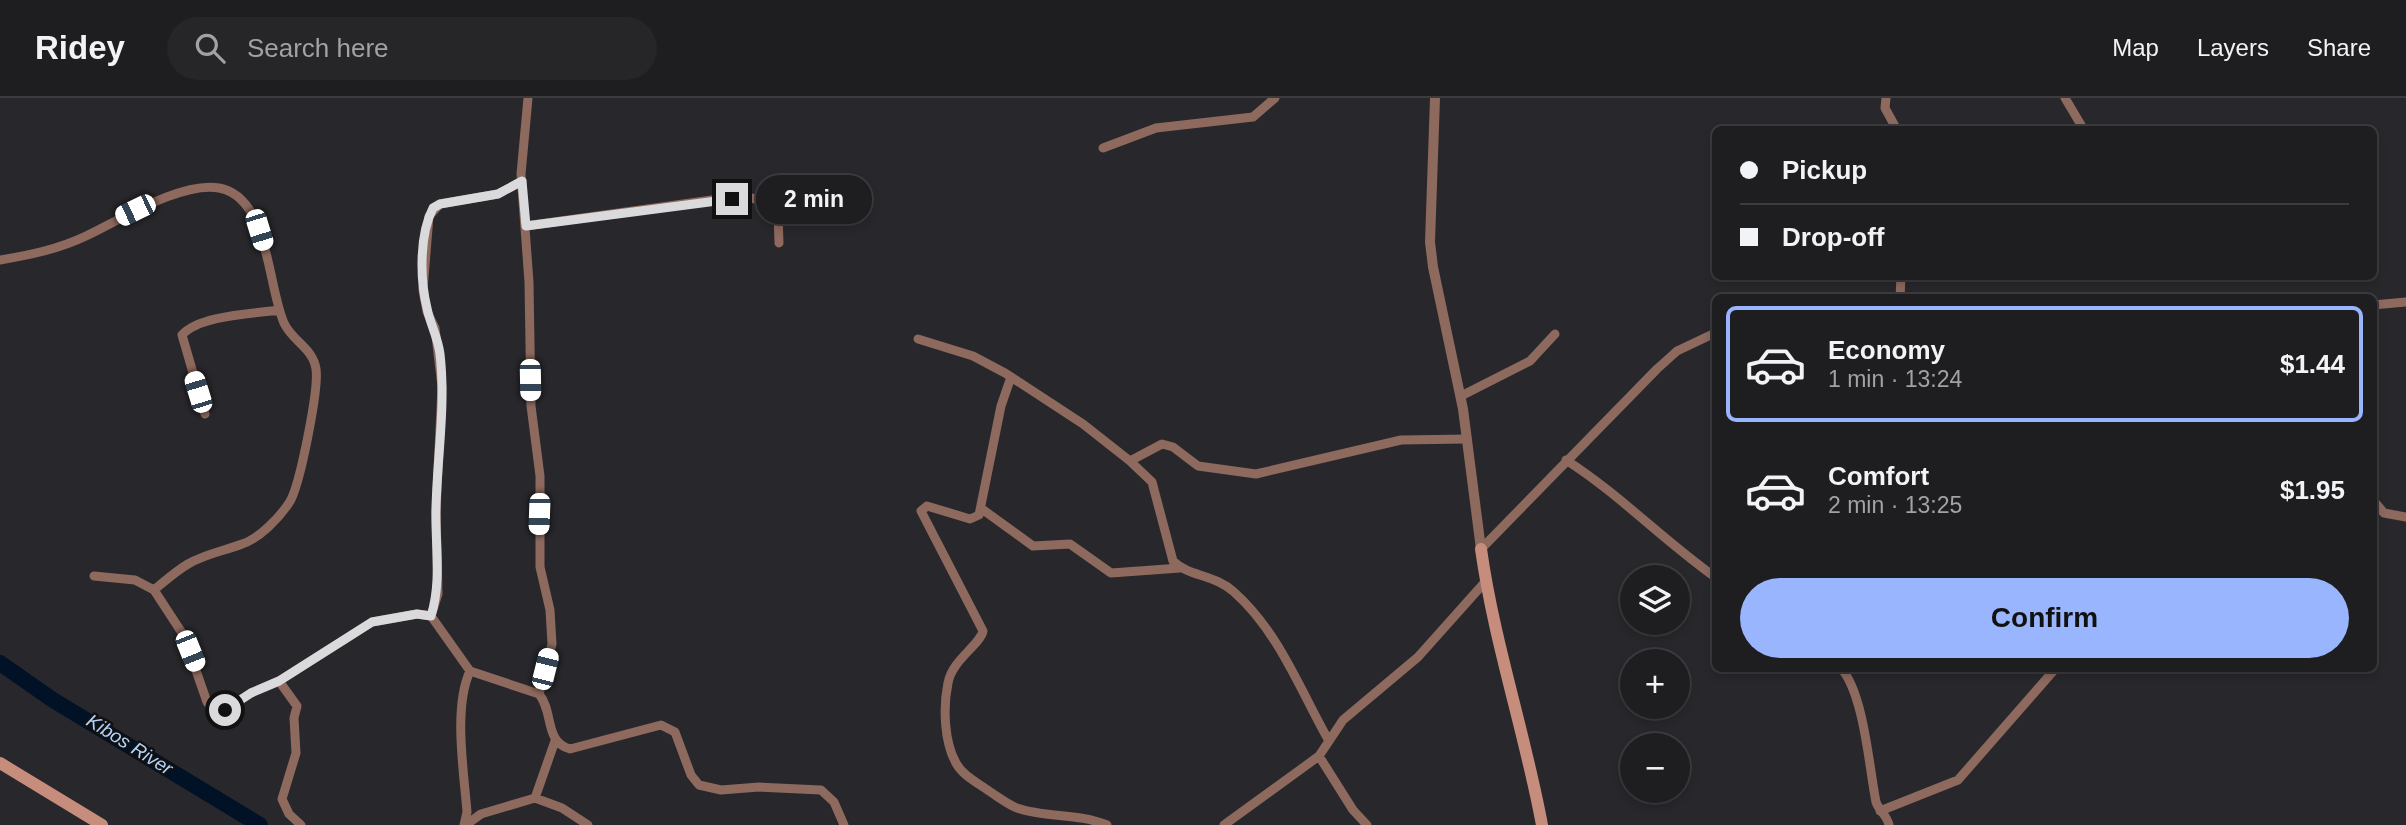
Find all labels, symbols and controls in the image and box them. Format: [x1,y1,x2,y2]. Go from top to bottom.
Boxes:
search box [167,17,657,80]
text: Ridey [35,29,125,66]
icon: search [191,29,229,67]
text: Search here [247,33,389,63]
text: Map [2112,34,2159,61]
text: Layers [2197,34,2269,61]
text: Share [2307,34,2371,61]
text: Pickup [1782,155,1867,185]
callout: 2 min [756,174,872,224]
route end [716,183,748,215]
text: 2 min [784,186,844,212]
car [112,191,159,229]
car [243,207,276,253]
text: Drop-off [1782,222,1885,252]
icon: car [1744,333,1807,396]
text: Economy [1828,335,1945,365]
text: $1.44 [2280,349,2345,379]
car [520,359,541,401]
text: 1 min · 13:24 [1828,366,1962,392]
car [182,369,215,415]
icon: car [1744,459,1807,522]
text: Comfort [1828,461,1929,491]
text: $1.95 [2280,475,2345,505]
text: 2 min · 13:25 [1828,492,1962,518]
car [528,493,551,535]
map controls [1620,565,1690,803]
button: layers [1620,565,1690,635]
button: Confirm [1740,578,2349,658]
car [173,628,208,674]
car [530,646,561,692]
button: + [1620,649,1690,719]
route start [209,694,241,726]
water label: Kibos River [83,710,177,779]
button: − [1620,733,1690,803]

